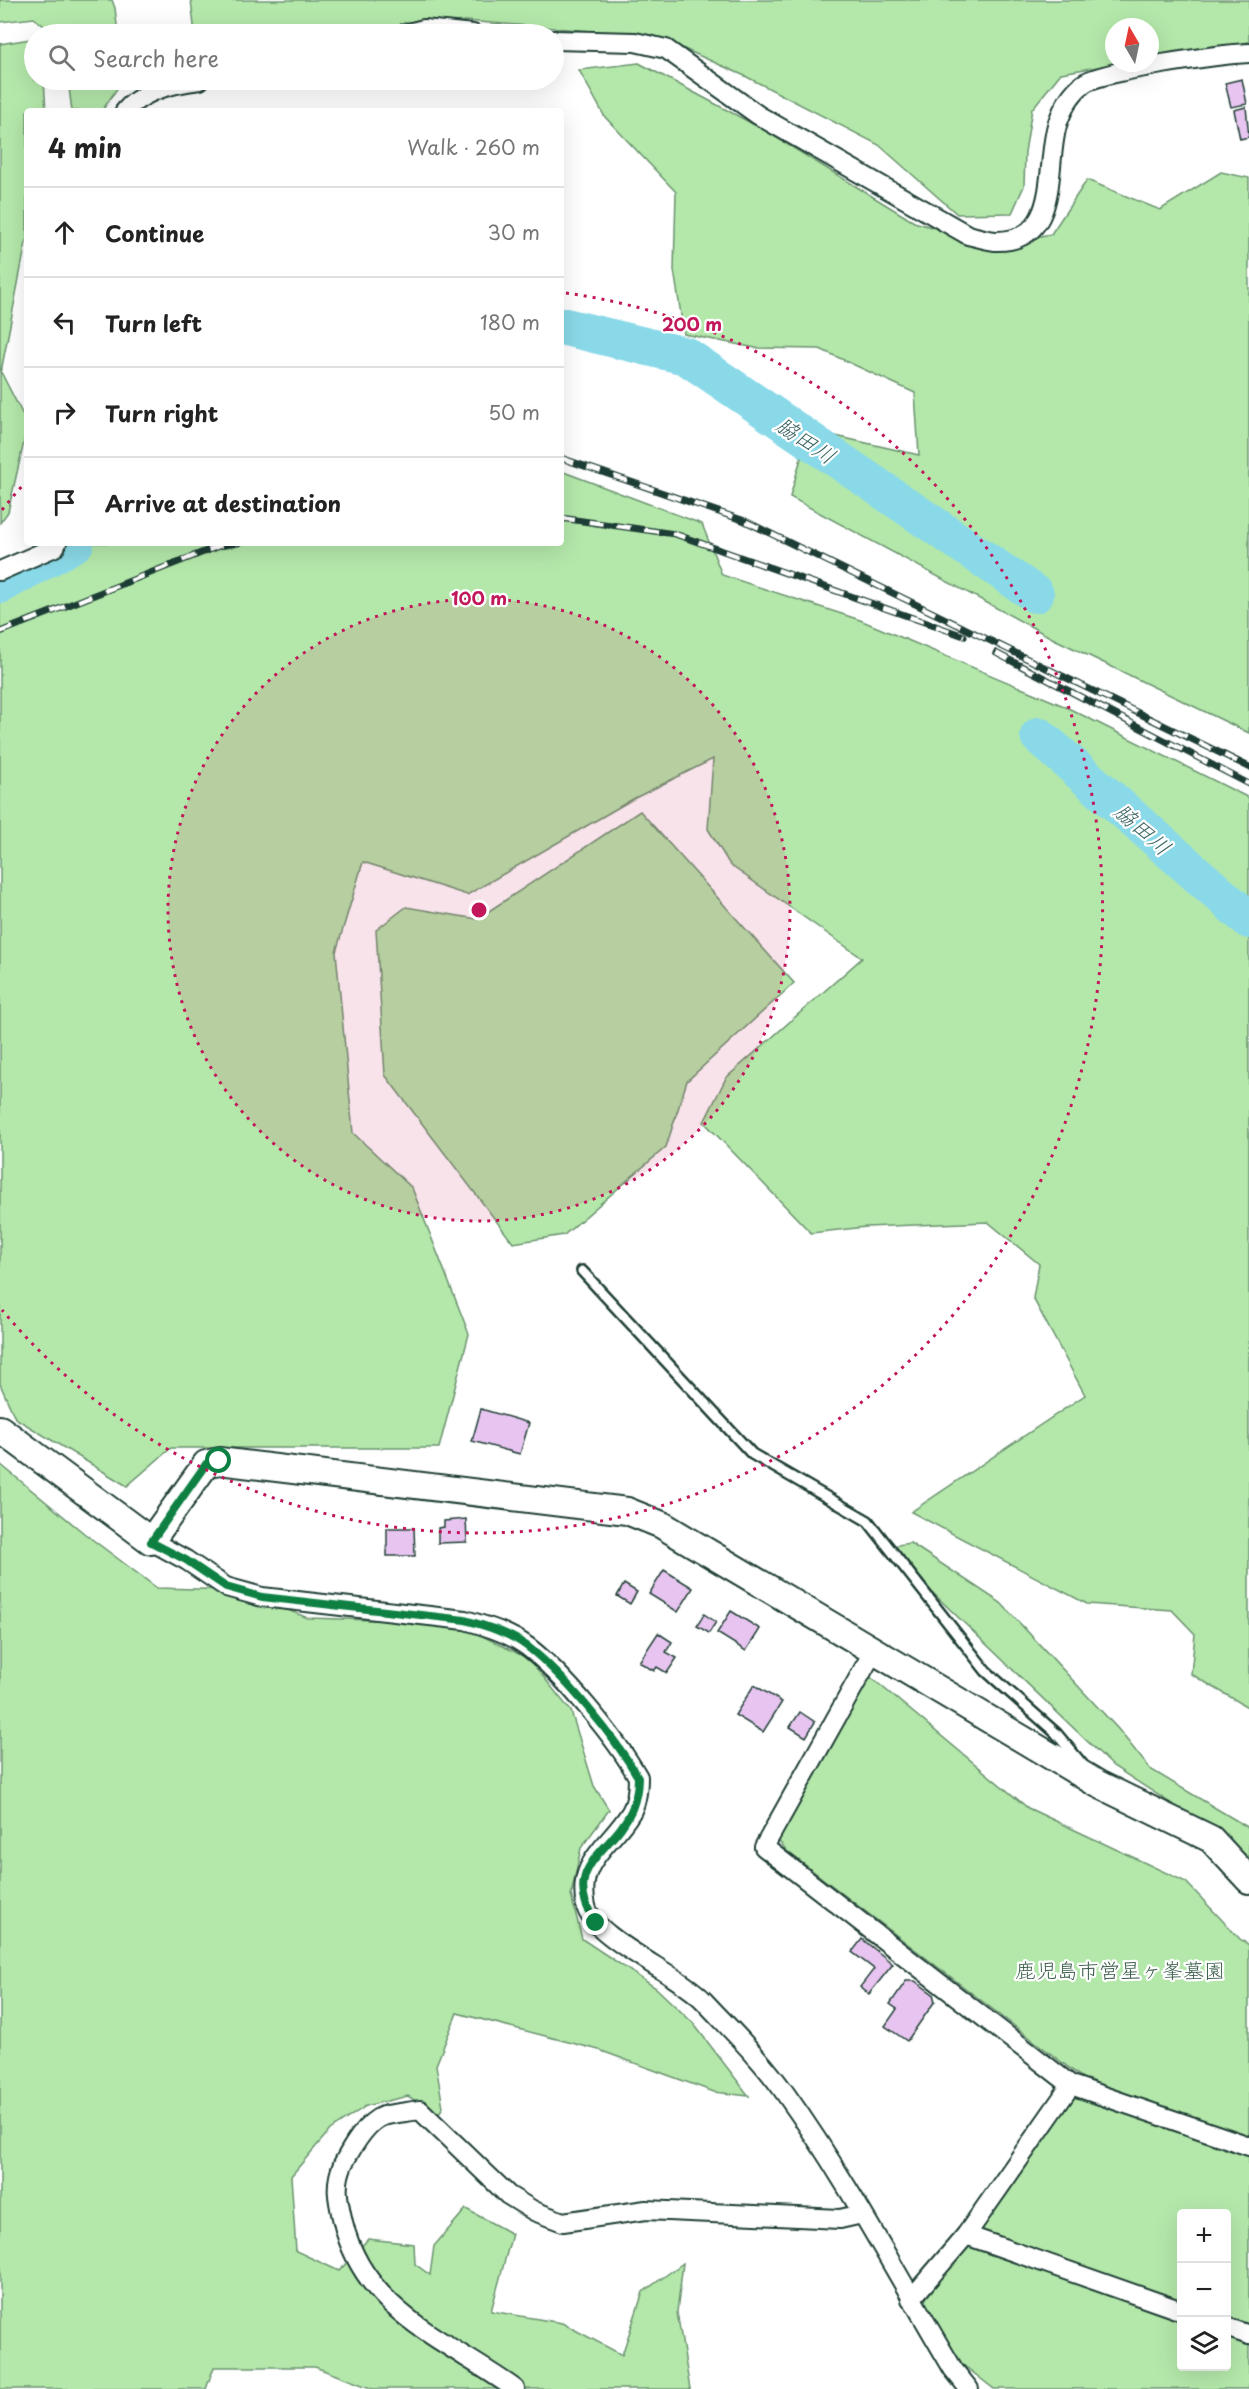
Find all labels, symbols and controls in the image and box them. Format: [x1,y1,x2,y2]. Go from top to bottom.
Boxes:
north arrow [1105,18,1159,72]
search box [24,24,564,90]
icon: search [45,41,78,74]
text: Search here [93,41,219,74]
text: 4 min [48,128,122,167]
text: Walk · 260 m [407,132,540,162]
icon: ahead [48,216,81,249]
text: Continue [105,216,204,249]
text: 30 m [487,217,540,247]
icon: left [48,306,81,339]
text: Turn left [105,306,202,339]
text: 180 m [480,307,540,337]
text: 200 m [662,310,722,337]
icon: right [48,396,81,429]
text: Turn right [105,396,218,429]
text: 50 m [488,397,540,427]
water label: 脇田川 [770,407,844,471]
icon: arrive [48,486,81,519]
text: Arrive at destination [105,486,341,519]
text: 100 m [451,584,507,611]
water label: 脇田川 [1108,794,1180,862]
centre of rings [469,900,489,920]
route start [205,1447,231,1473]
route end [582,1909,608,1935]
park label: 鹿児島市営星ヶ峯墓園 [1015,1953,1225,1985]
map controls [1177,2209,1231,2371]
button: + [1177,2209,1231,2263]
button: − [1177,2263,1231,2317]
button: layers [1177,2317,1231,2371]

